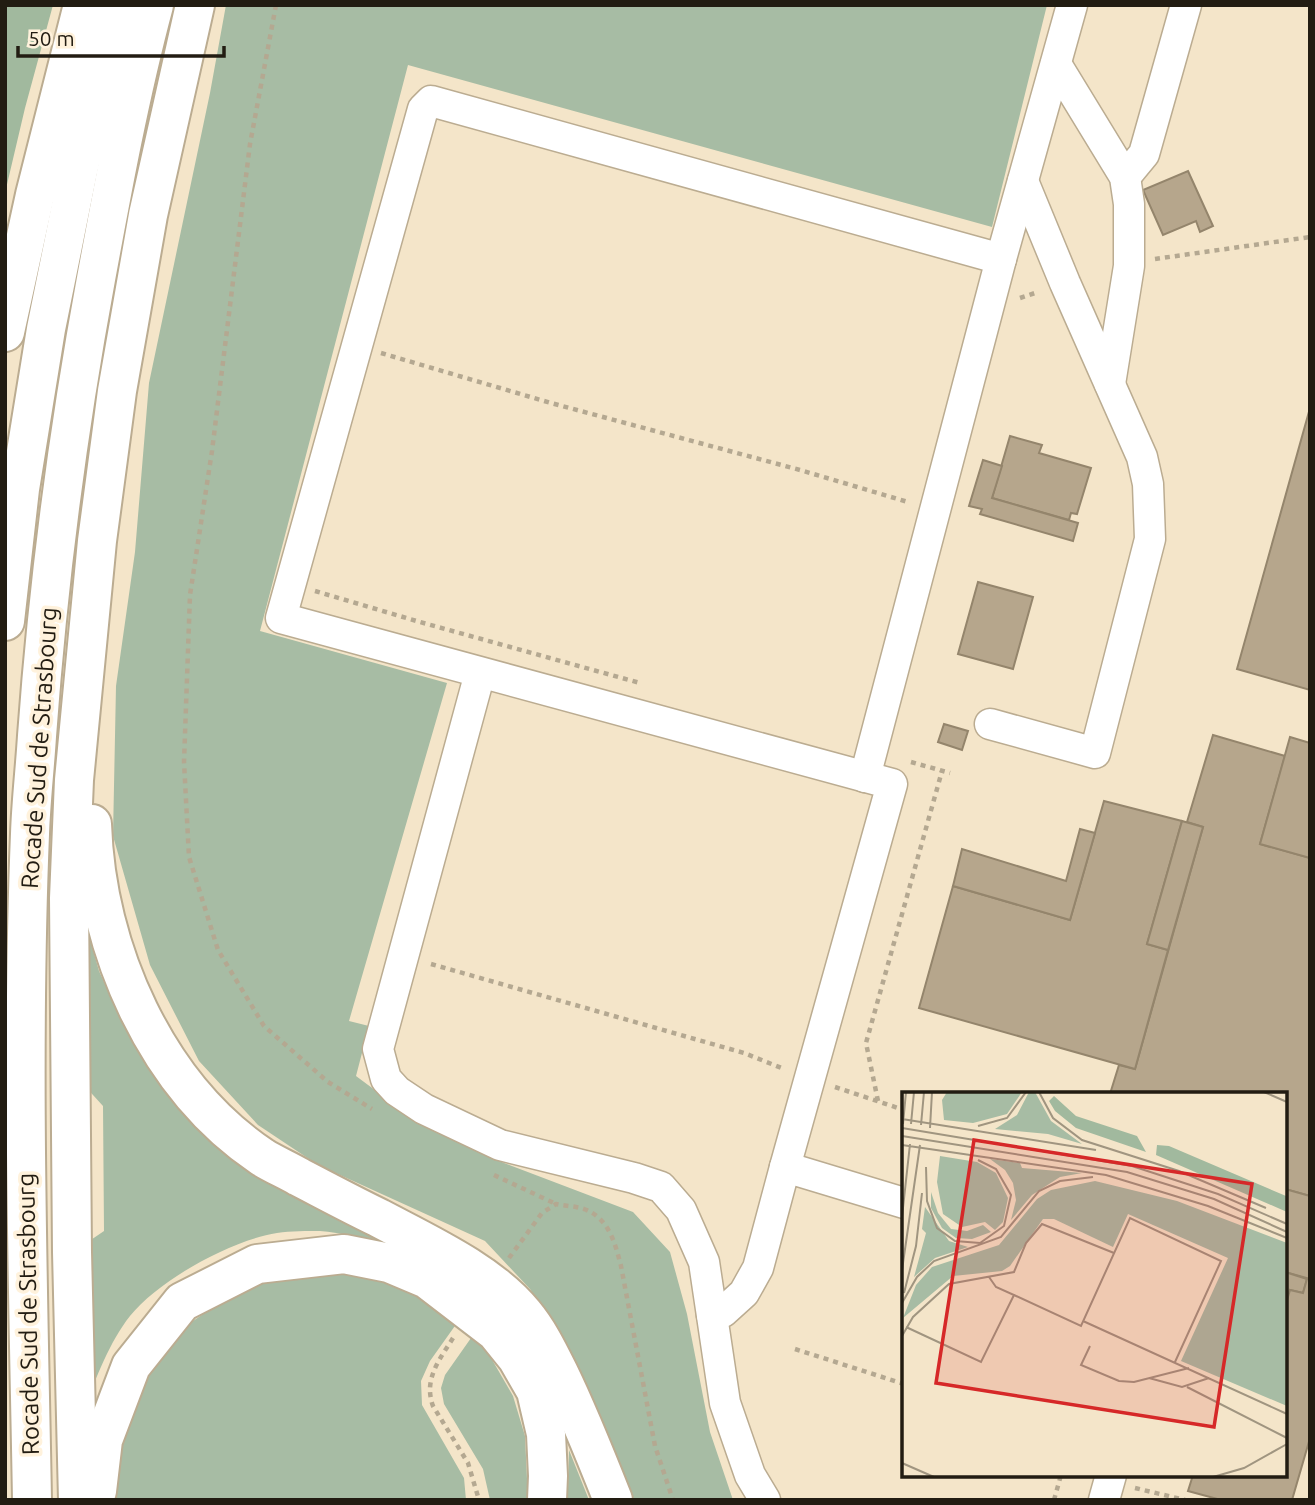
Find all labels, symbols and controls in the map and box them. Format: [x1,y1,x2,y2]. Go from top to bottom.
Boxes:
scale bar [18,14,224,58]
text: 50 m [28,26,75,50]
street label: Rocade Sud de Strasbourg [16,606,62,890]
inset map [902,1092,1287,1477]
street label: Rocade Sud de Strasbourg [12,1173,44,1455]

